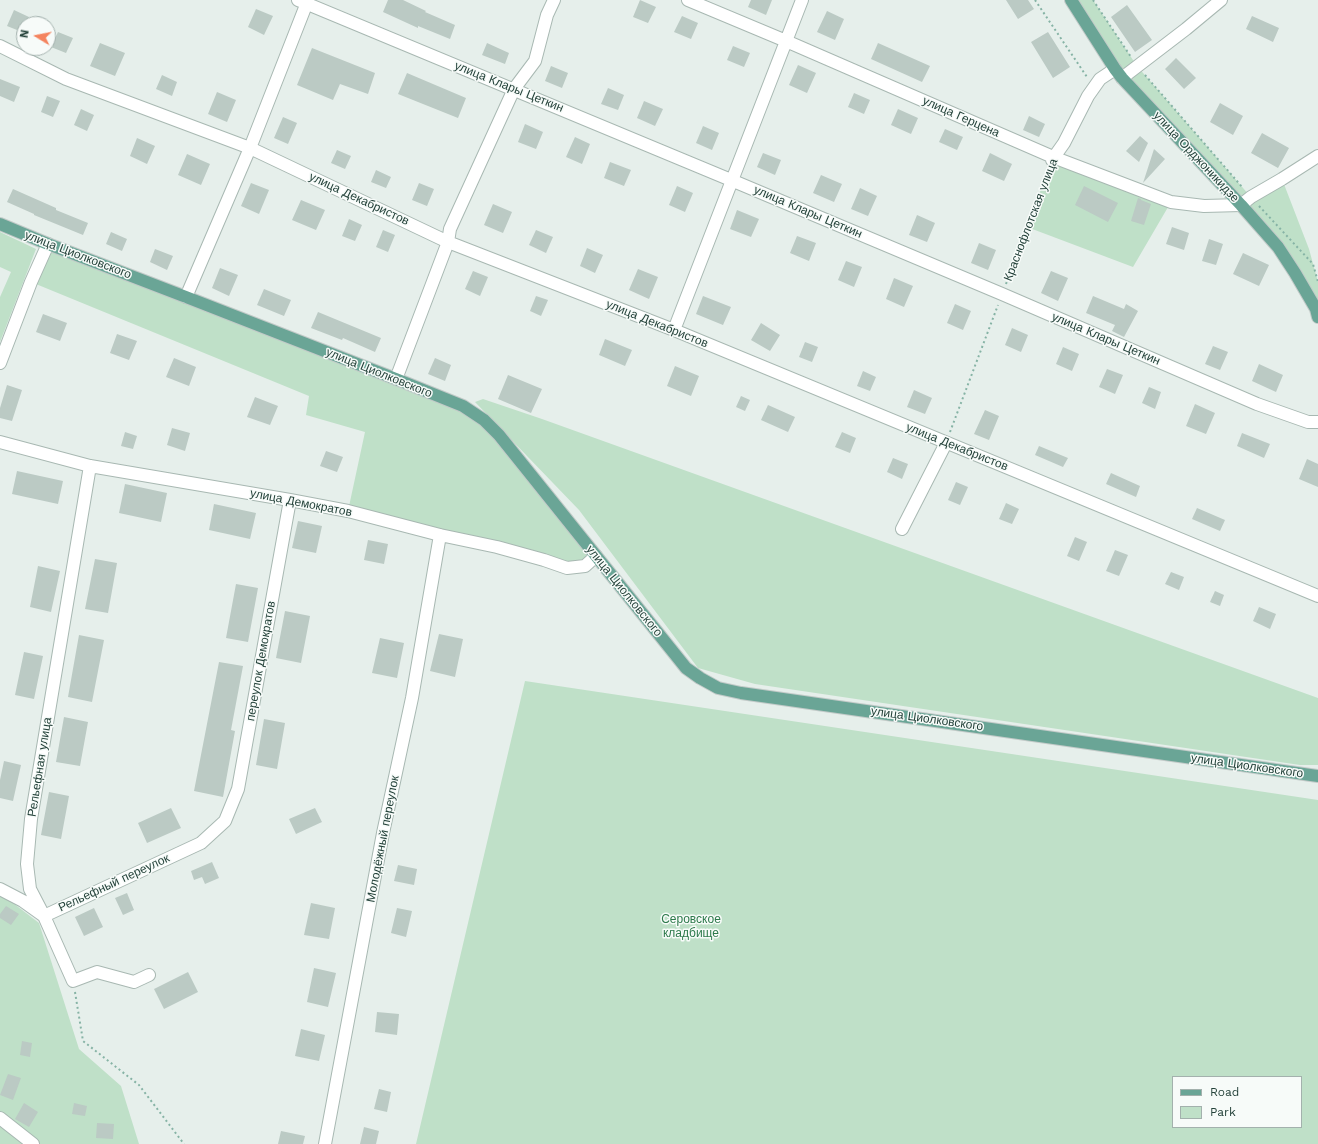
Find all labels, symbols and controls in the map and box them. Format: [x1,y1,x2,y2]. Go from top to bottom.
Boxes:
north arrow [16,16,56,56]
text: N [18,29,32,39]
street label: улица Клары Цеткин [452,59,566,115]
street label: улица Герцена [920,94,1002,140]
street label: улица Орджоникидзе [1150,109,1242,205]
street label: Краснофлотская улица [1001,157,1061,283]
street label: улица Декабристов [307,169,411,229]
street label: улица Клары Цеткин [752,183,864,241]
street label: улица Циолковского [23,228,133,282]
street label: улица Декабристов [604,297,710,351]
street label: улица Клары Цеткин [1050,310,1162,368]
street label: улица Циолковского [324,345,434,401]
street label: улица Декабристов [904,420,1010,474]
street label: улица Демократов [249,486,353,520]
street label: улица Циолковского [583,542,665,640]
street label: переулок Демократов [243,600,279,722]
street label: улица Циолковского [870,704,984,734]
street label: Рельефная улица [25,716,55,818]
street label: улица Циолковского [1190,751,1304,781]
street label: Молодёжный переулок [364,774,402,904]
street label: Рельефный переулок [56,851,172,915]
park label: Серовское кладбище [661,912,721,940]
legend [1172,1076,1302,1128]
text: Road [1210,1085,1239,1099]
text: Park [1210,1105,1236,1119]

